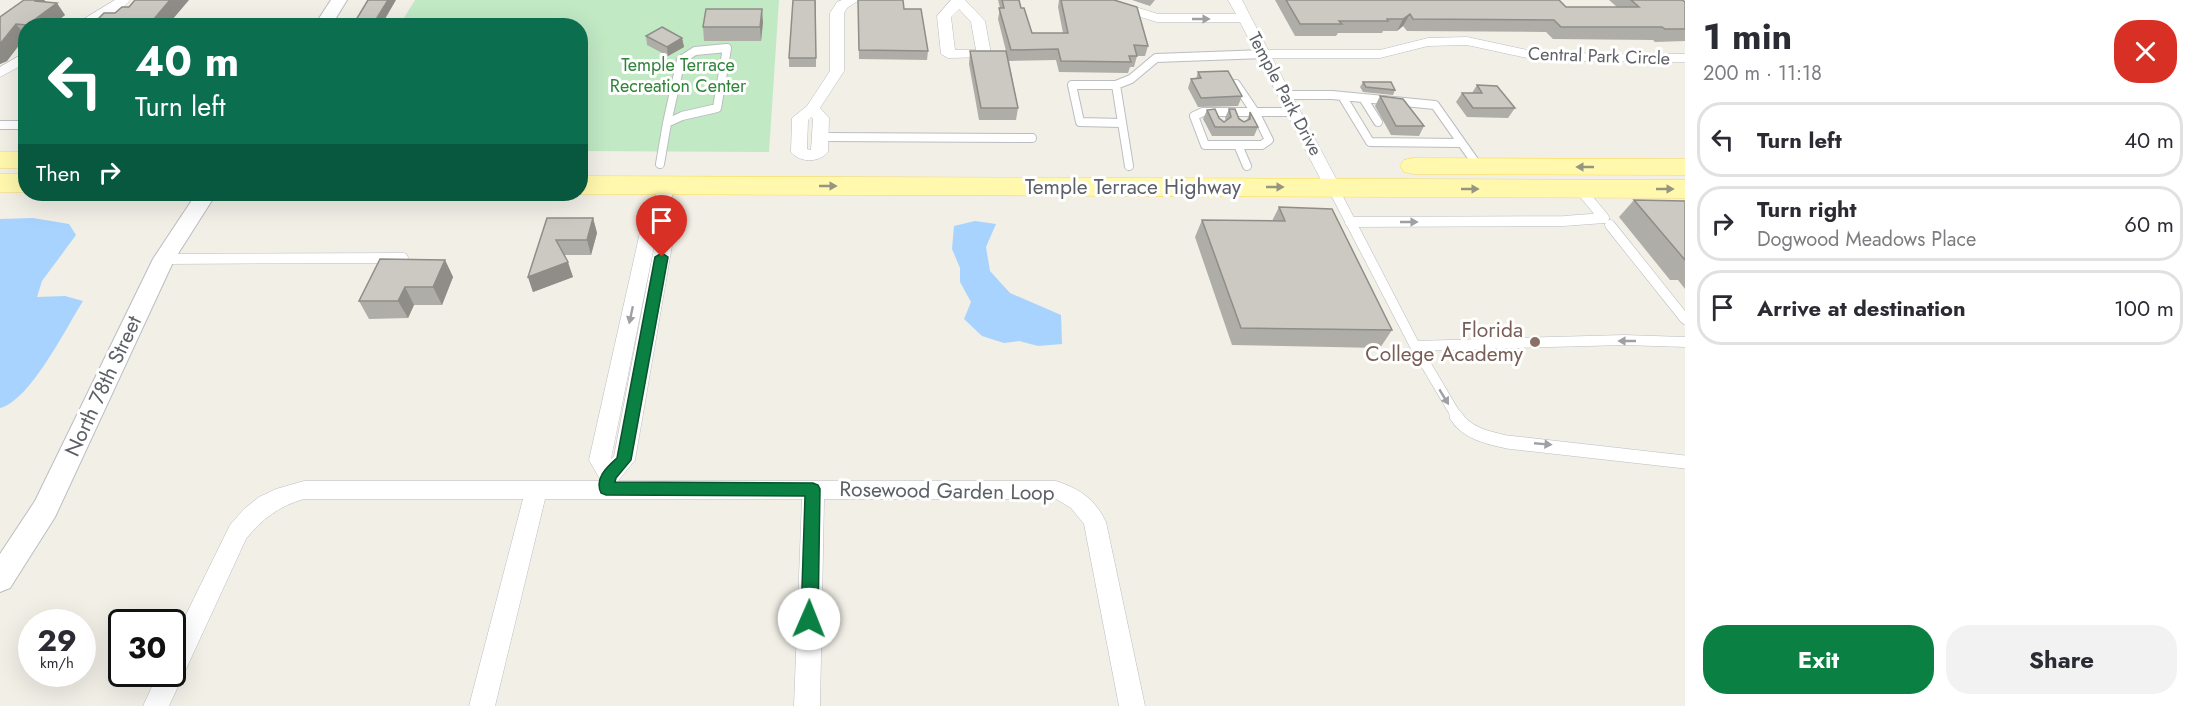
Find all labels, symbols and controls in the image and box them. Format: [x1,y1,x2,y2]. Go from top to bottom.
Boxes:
text: 1 min [1703,10,1792,62]
one-way arrow [1191,14,1210,24]
button: close [2114,20,2177,83]
street label: Temple Park Drive [1241,28,1329,160]
text: 40 m [135,31,239,92]
street label: Central Park Circle [1528,41,1670,71]
icon: left [36,42,114,120]
park label: Temple Terrace Recreation Center [610,52,747,99]
text: 200 m · 11:18 [1703,59,1822,88]
text: Turn left [135,87,225,126]
icon: left [1706,123,1739,156]
text: Turn left [1757,124,1842,156]
text: 40 m [2124,124,2174,156]
icon: right [93,156,126,189]
text: Then [36,157,81,189]
one-way arrow [1575,162,1594,172]
street label: Temple Terrace Highway [1025,172,1242,202]
one-way arrow [818,181,837,191]
one-way arrow [1265,183,1284,192]
one-way arrow [1460,184,1479,193]
one-way arrow [1655,184,1674,194]
text: Turn right [1757,193,1857,225]
pin [636,195,687,257]
icon: arrive [645,204,678,237]
icon: right [1706,207,1739,240]
text: 60 m [2124,208,2174,240]
one-way arrow [1399,217,1418,227]
text: Dogwood Meadows Place [1757,225,1976,254]
icon: arrive [1706,291,1739,324]
text: Arrive at destination [1757,292,1966,324]
text: 100 m [2114,292,2174,324]
one-way arrow [625,306,635,324]
street label: North 78th Street [57,311,149,461]
place label: Florida College Academy [1365,315,1524,369]
marker: Florida College Academy [1528,335,1542,349]
one-way arrow [1617,336,1636,346]
one-way arrow [1439,389,1449,406]
one-way arrow [1533,439,1552,449]
street label: Rosewood Garden Loop [839,474,1055,508]
position arrow [777,587,841,651]
speed limit sign: 30 [108,609,186,687]
text: 29 [37,619,77,662]
button: Exit [1703,625,1934,694]
button: Share [1946,625,2177,694]
text: km/h [40,652,74,674]

